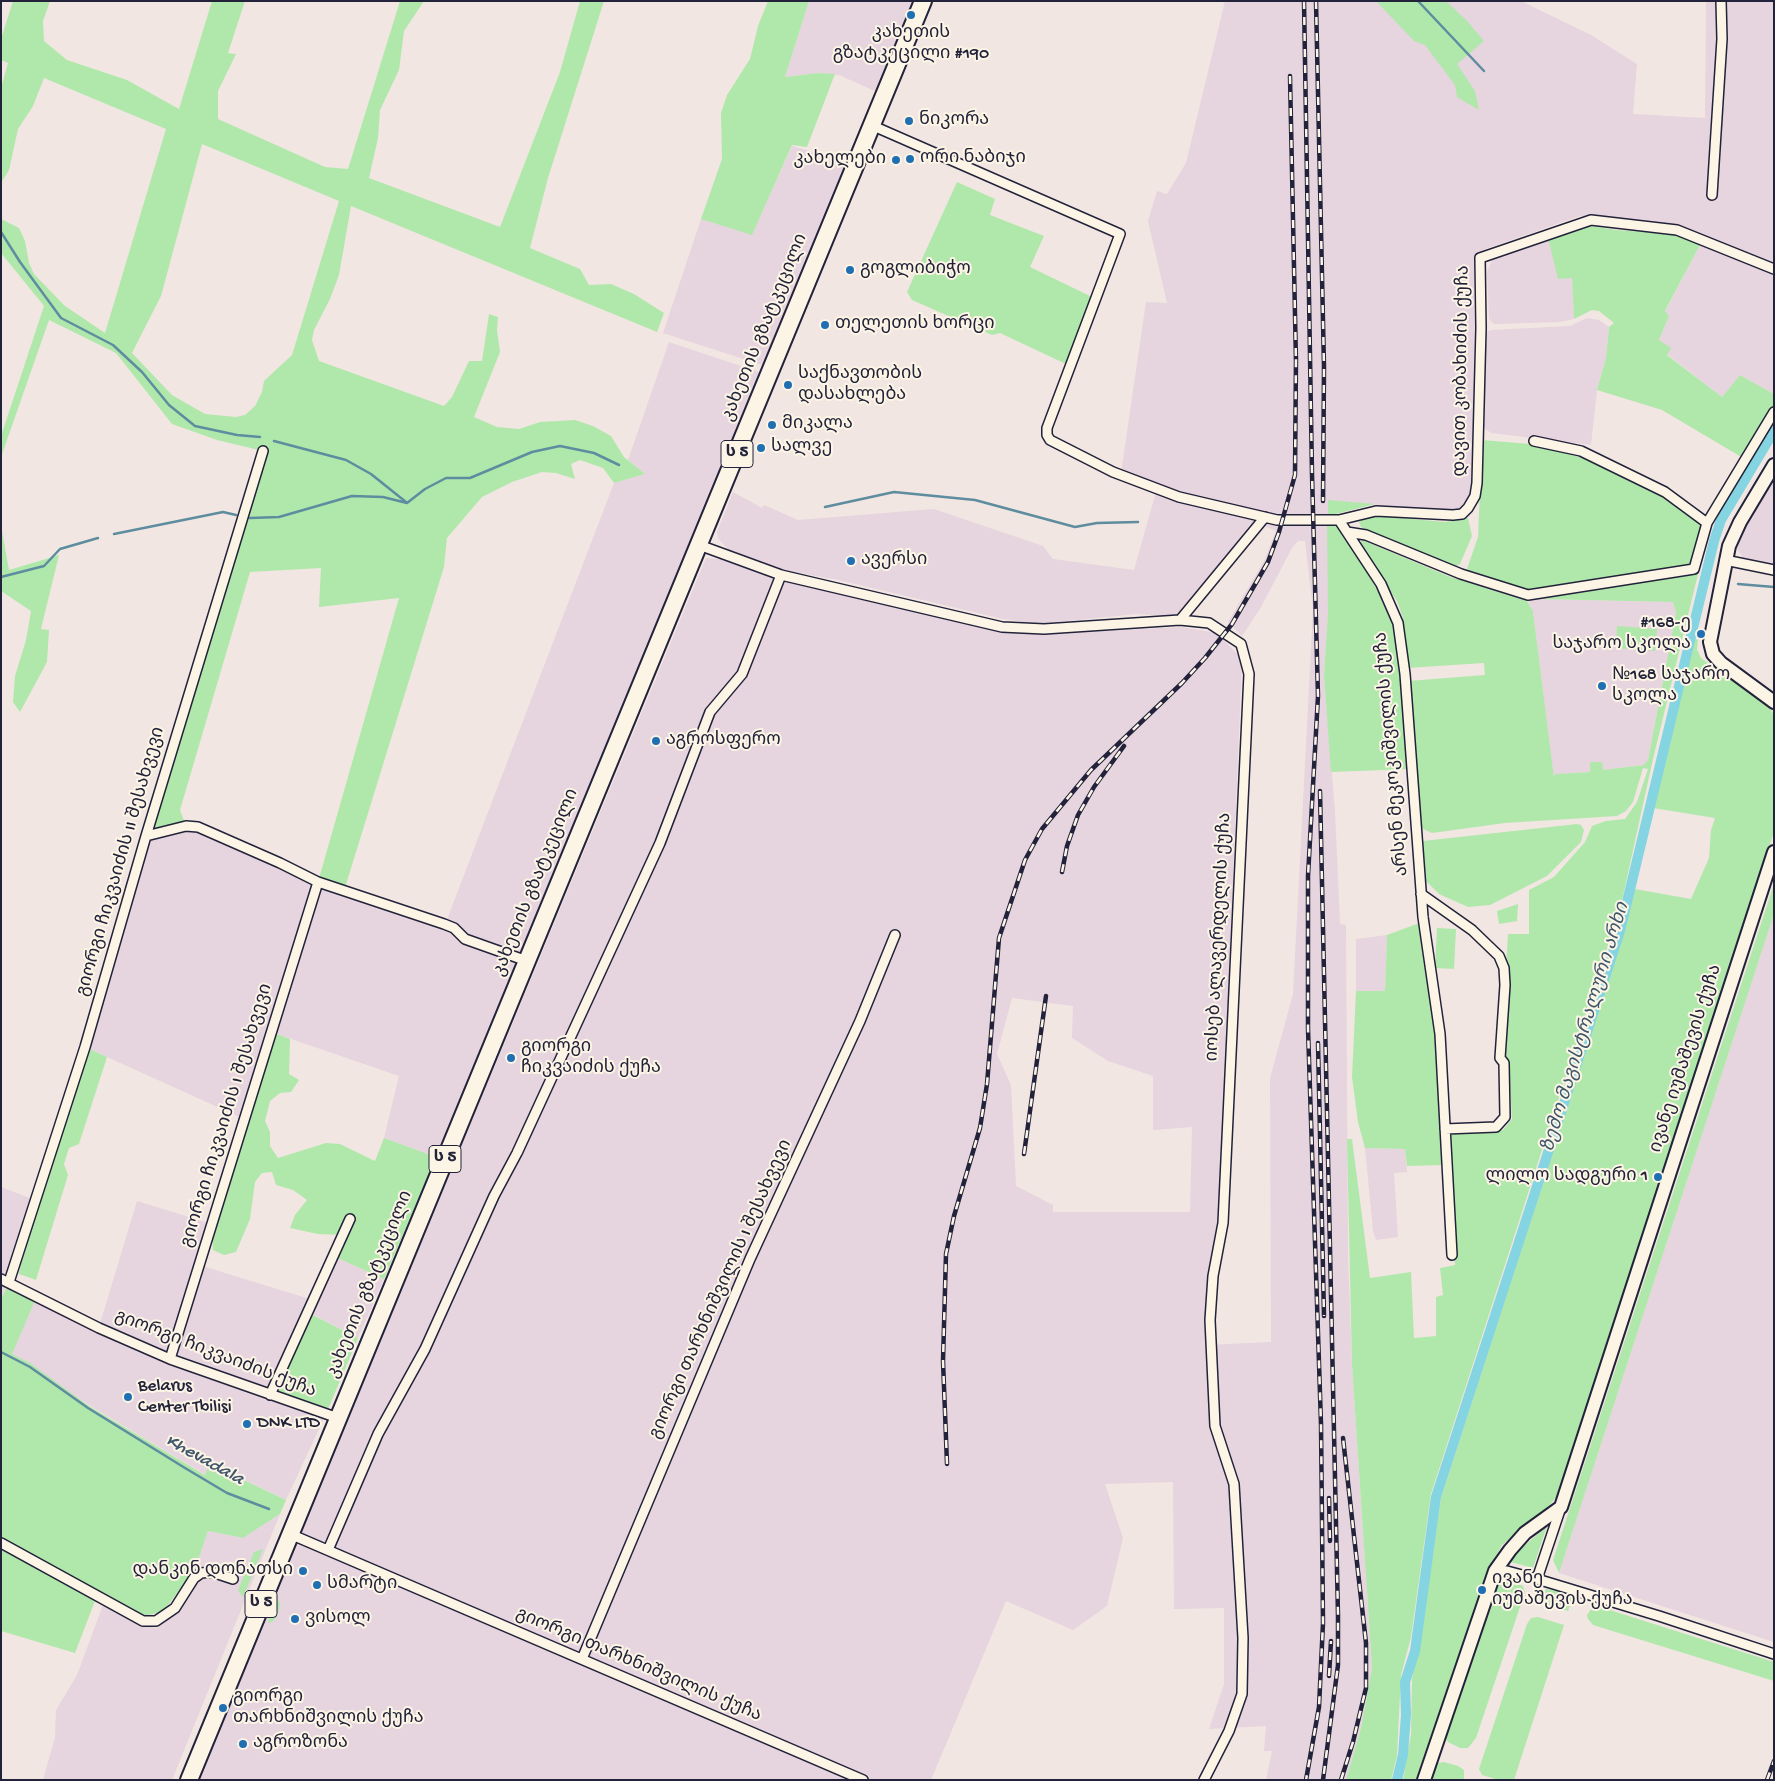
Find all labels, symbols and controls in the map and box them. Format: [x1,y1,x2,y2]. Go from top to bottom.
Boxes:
marker: კახეთის გზატკეცილი #190 [905,9,917,21]
place label: კახეთის გზატკეცილი #190 [833,23,989,66]
place label: ნიკორა [919,110,989,132]
marker: ნიკორა [903,115,915,127]
place label: ორი ნაბიჯი [920,148,1026,170]
place label: კახელები [793,149,886,171]
marker: ორი ნაბიჯი [904,153,916,165]
marker: კახელები [890,154,902,166]
street label: კახეთის გზატკეცილი [718,231,814,425]
place label: გოგლიბიჭო [860,259,971,281]
marker: გოგლიბიჭო [844,264,856,276]
street label: დავით კობახიძის ქუჩა [1450,265,1476,477]
place label: თელეთის ხორცი [835,314,995,336]
marker: თელეთის ხორცი [819,319,831,331]
place label: საქნავთობის დასახლება [798,364,922,406]
marker: საქნავთობის დასახლება [782,379,794,391]
place label: მიკალა [782,414,853,436]
marker: მიკალა [766,419,778,431]
place label: სალვე [771,437,832,459]
road number: ს 5 [721,440,753,468]
marker: სალვე [755,442,767,454]
place label: ავერსი [861,550,927,572]
marker: ავერსი [845,555,857,567]
place label: #168-ე საჯარო სკოლა [1552,613,1691,656]
marker: #168-ე საჯარო სკოლა [1695,628,1707,640]
street label: არსენ მეკოკიშვილის ქუჩა [1372,631,1414,877]
place label: №168 საჯარო სკოლა [1612,665,1730,708]
marker: №168 საჯარო სკოლა [1596,680,1608,692]
street label: გიორგი ჩიკვაიძის II შესახვევი [73,725,171,999]
place label: აგროსფერო [666,730,781,752]
marker: აგროსფერო [650,735,662,747]
street label: კახეთის გზატკეცილი [489,786,585,980]
street label: იოსებ ალავერდელის ქუჩა [1203,812,1237,1062]
water label: ზემო მაგისტრალური არხი [1538,900,1636,1156]
street label: ივანე იუმაშევის ქუჩა [1646,962,1728,1156]
street label: გიორგი ჩიკვაიძის I შესახვევი [177,981,279,1251]
place label: გიორგი ჩიკვაიძის ქუჩა [521,1037,661,1080]
marker: გიორგი ჩიკვაიძის ქუჩა [505,1052,517,1064]
street label: გიორგი თარხნიშვილის I შესახვევი [646,1137,798,1443]
road number: ს 5 [429,1146,461,1172]
place label: ლილო სადგური 1 [1486,1166,1648,1188]
marker: ლილო სადგური 1 [1652,1171,1664,1183]
street label: კახეთის გზატკეცილი [323,1188,419,1382]
street label: გიორგი ჩიკვაიძის ქუჩა [111,1307,319,1403]
place label: Belarus Center Tbilisi [138,1376,232,1418]
marker: Belarus Center Tbilisi [122,1391,134,1403]
place label: DNK LTD [257,1413,320,1435]
marker: DNK LTD [241,1418,253,1430]
water label: Khevadala [161,1430,247,1492]
place label: დანკინ დონათსი [133,1560,293,1582]
marker: დანკინ დონათსი [297,1565,309,1577]
place label: ივანე იუმაშევის ქუჩა [1492,1569,1633,1612]
place label: სმარტი [327,1574,397,1596]
marker: სმარტი [311,1579,323,1591]
marker: ივანე იუმაშევის ქუჩა [1476,1584,1488,1596]
road number: ს 5 [245,1590,277,1618]
street label: გიორგი თარხნიშვილის ქუჩა [512,1604,764,1728]
place label: ვისოლ [305,1608,371,1630]
marker: ვისოლ [289,1613,301,1625]
place label: გიორგი თარხნიშვილის ქუჩა [233,1687,424,1730]
marker: გიორგი თარხნიშვილის ქუჩა [217,1702,229,1714]
place label: აგროზონა [253,1733,348,1755]
marker: აგროზონა [237,1738,249,1750]

